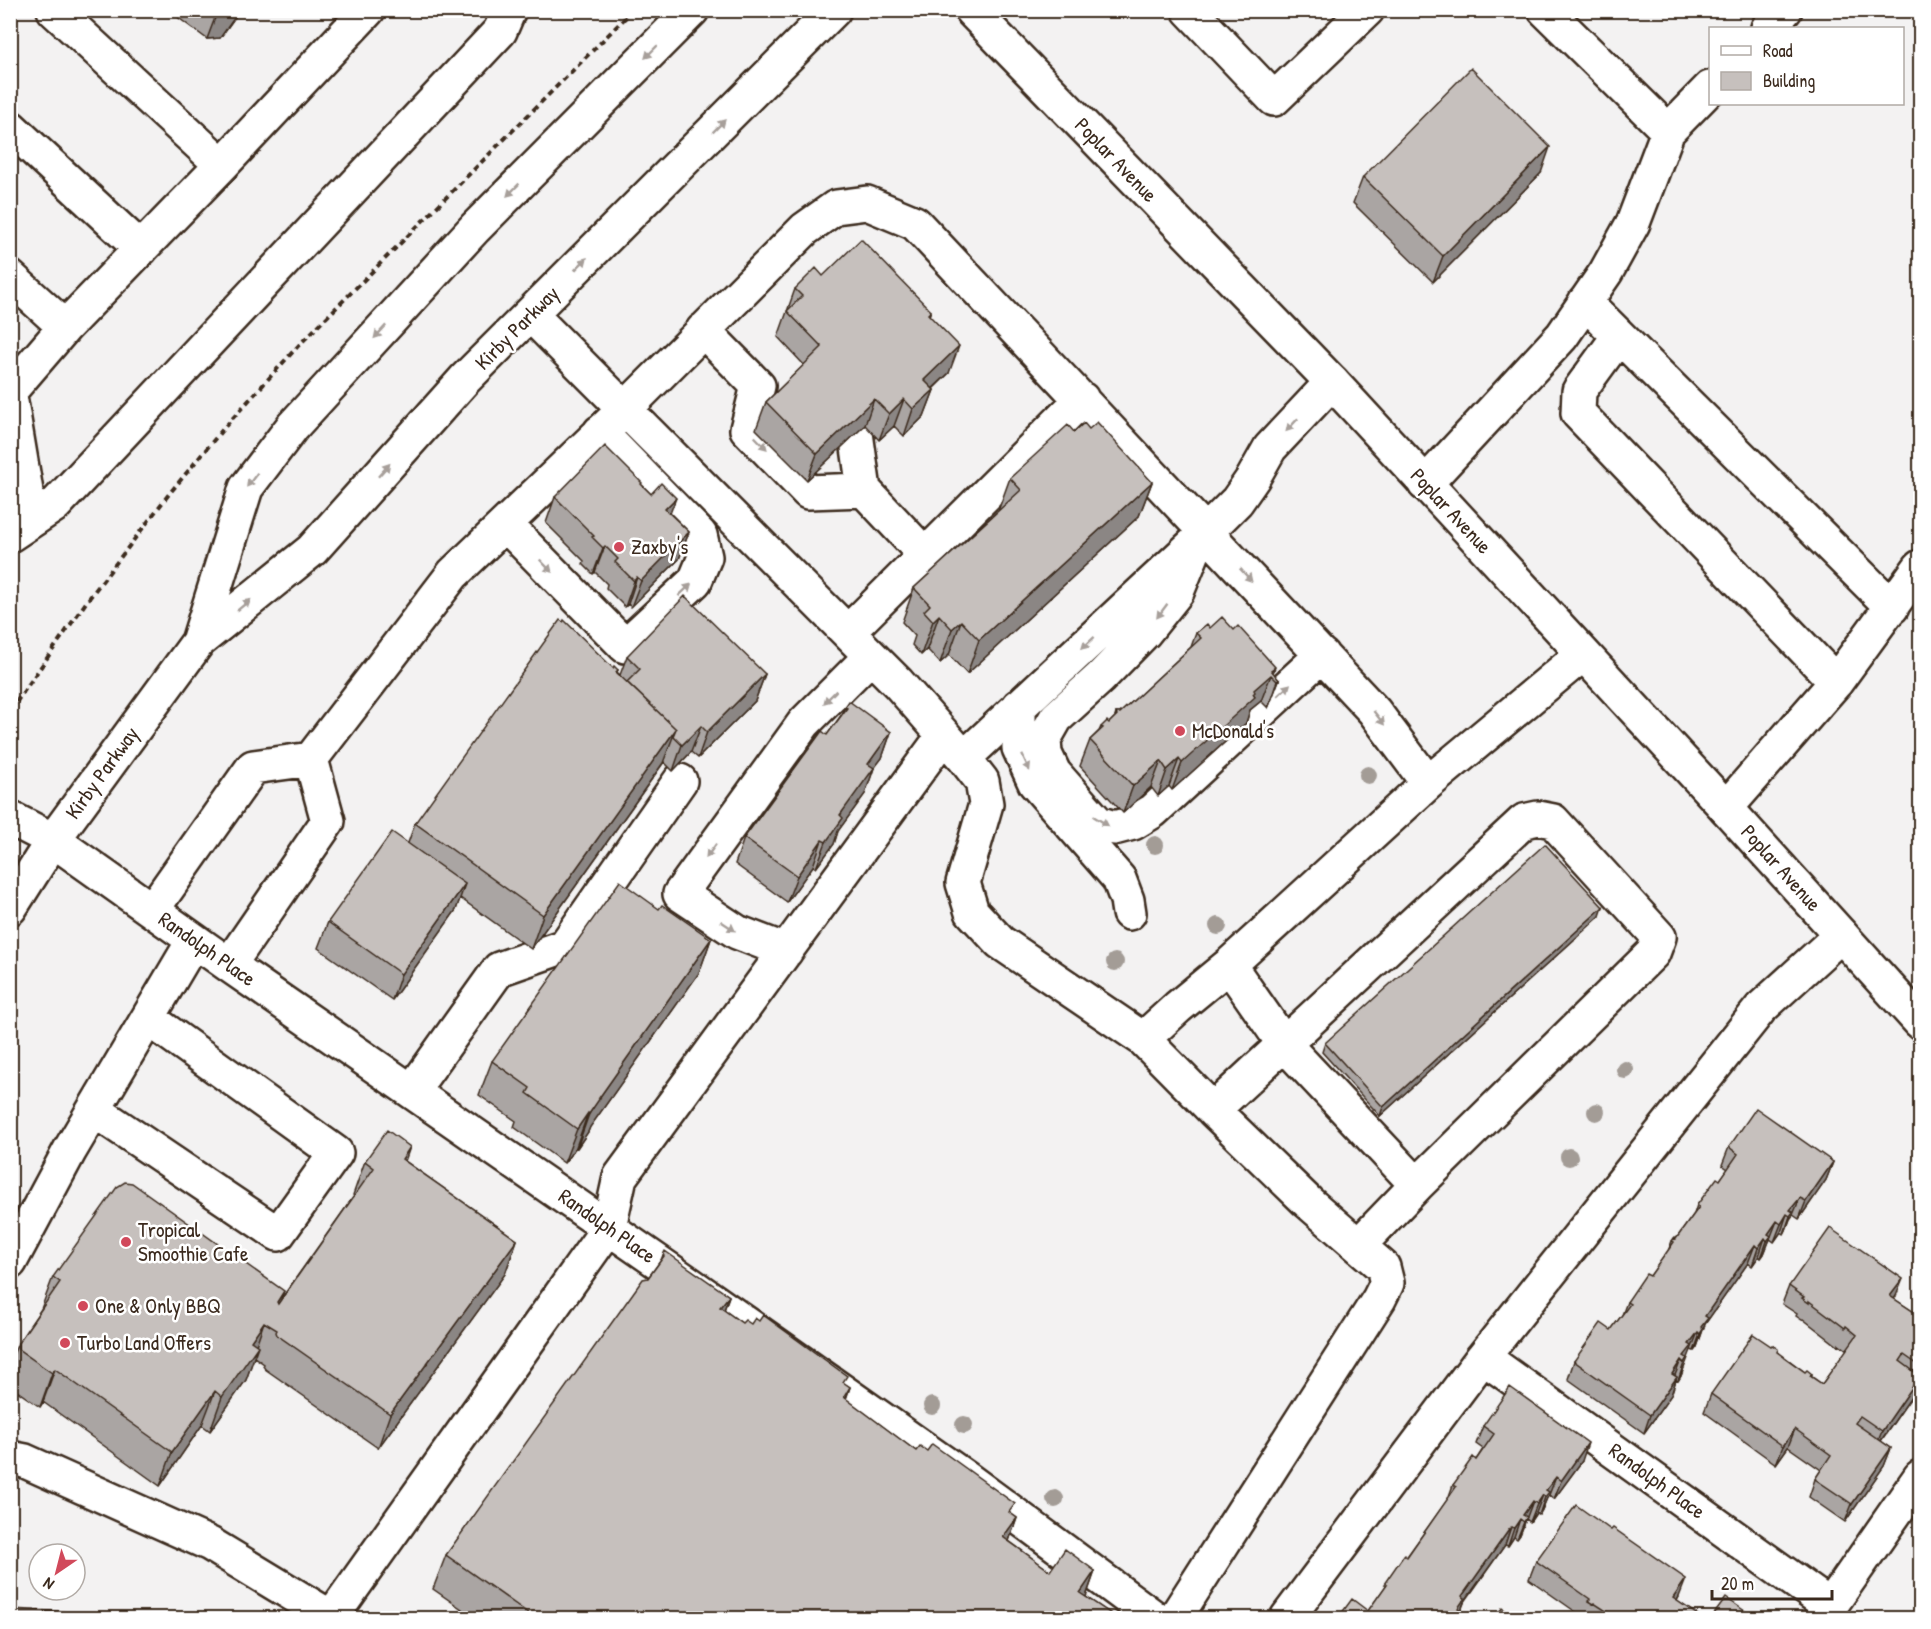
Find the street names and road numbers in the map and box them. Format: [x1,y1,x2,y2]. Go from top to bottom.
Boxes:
street label: Poplar Avenue [1069,111,1164,208]
street label: Kirby Parkway [468,279,565,376]
street label: Poplar Avenue [1404,461,1499,560]
street label: Kirby Parkway [58,720,145,825]
street label: Poplar Avenue [1735,818,1828,917]
street label: Randolph Place [153,904,262,993]
street label: Randolph Place [553,1181,662,1270]
street label: Randolph Place [1603,1436,1711,1525]

